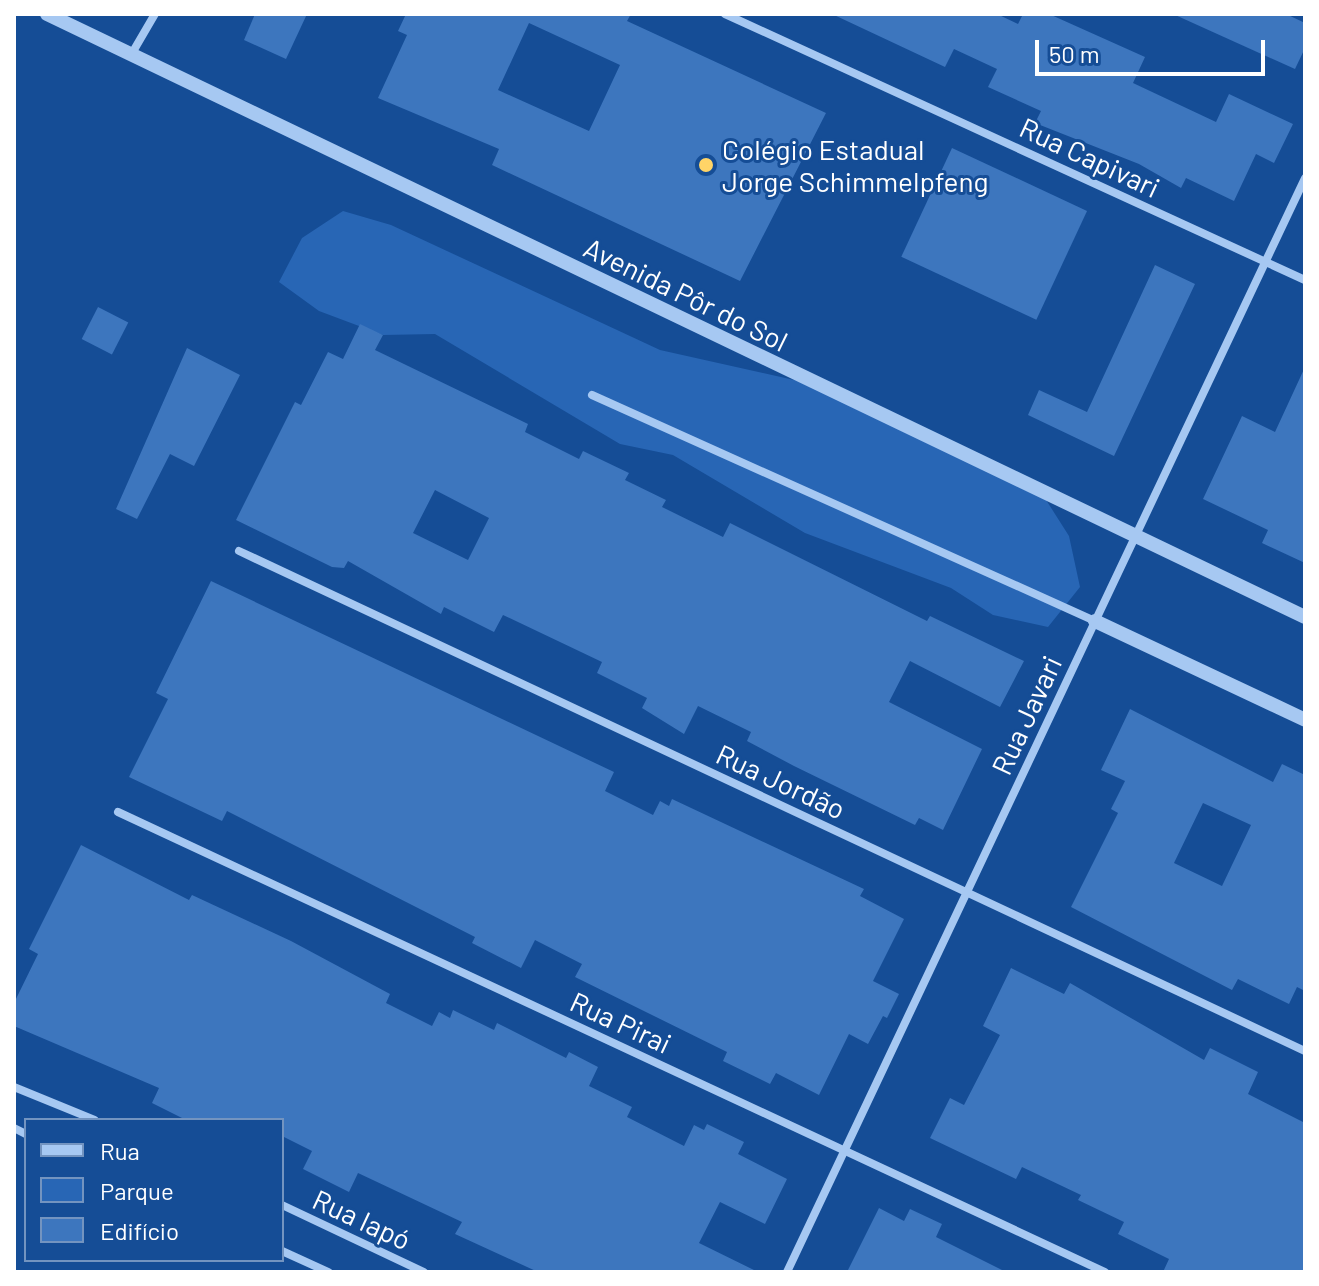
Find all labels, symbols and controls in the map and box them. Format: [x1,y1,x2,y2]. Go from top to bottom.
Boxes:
scale bar [1039,24,1269,74]
text: 50 m [1049,39,1100,68]
street label: Rua Capivari [1015,110,1165,204]
place label: Colégio Estadual Jorge Schimmelpfeng [722,132,989,198]
marker: Colégio Estadual Jorge Schimmelpfeng [697,156,715,174]
street label: Avenida Pôr do Sol [579,230,793,358]
street label: Rua Javari [984,650,1068,780]
street label: Rua Jordão [711,737,851,825]
street label: Rua Pirai [565,984,677,1060]
legend [24,1118,284,1262]
text: Rua [100,1136,140,1165]
text: Parque [100,1176,174,1205]
street label: Rua Iapó [308,1182,416,1256]
text: Edifício [100,1216,179,1245]

